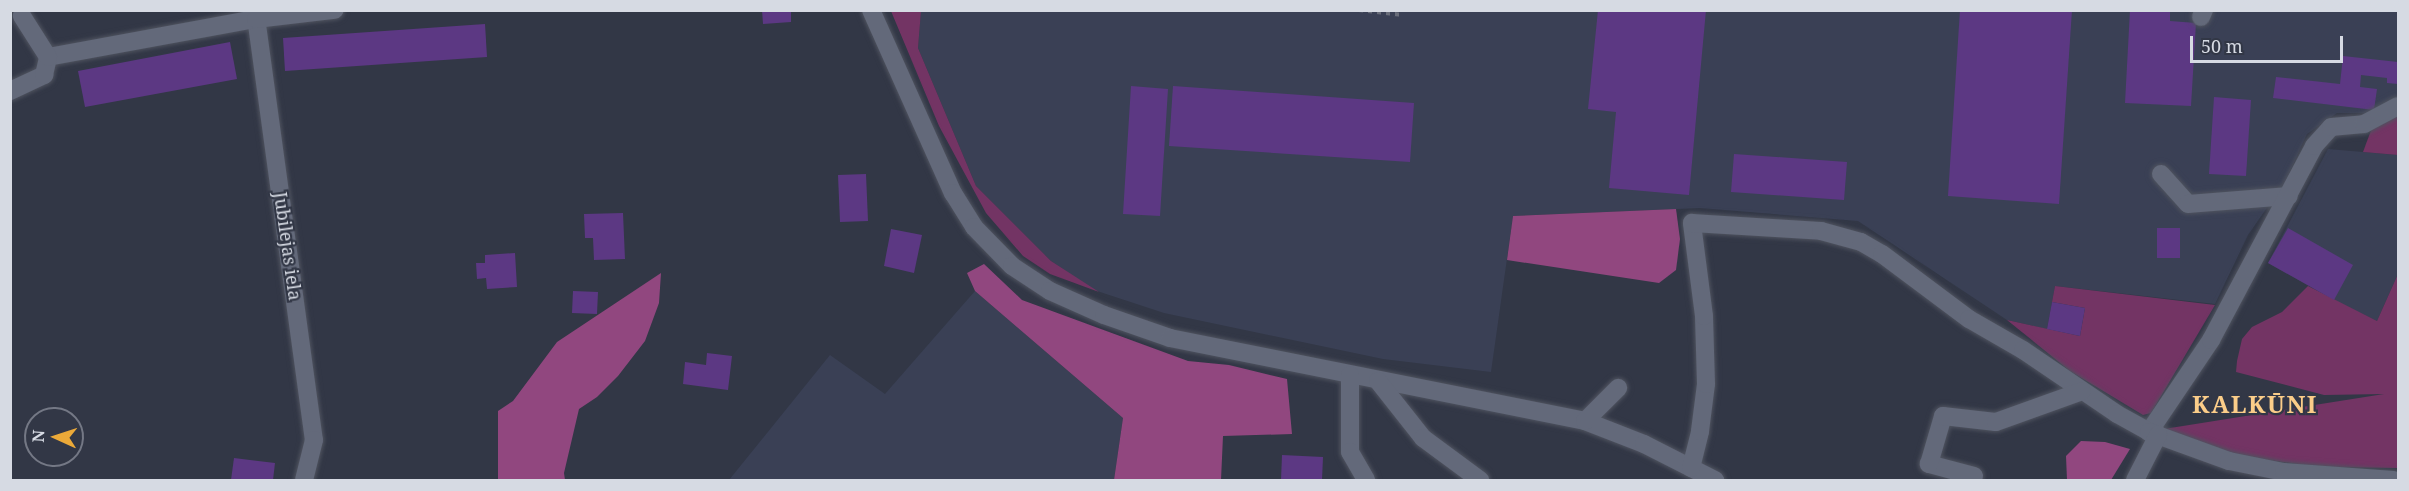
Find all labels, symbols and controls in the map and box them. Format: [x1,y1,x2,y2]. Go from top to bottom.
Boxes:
scale bar [2193,24,2346,62]
text: 50 m [2201,34,2243,58]
street label: Jubilejas iela [270,190,306,302]
district label: KALKŪNI [2192,390,2318,418]
north arrow [24,407,84,467]
text: N [27,429,49,443]

